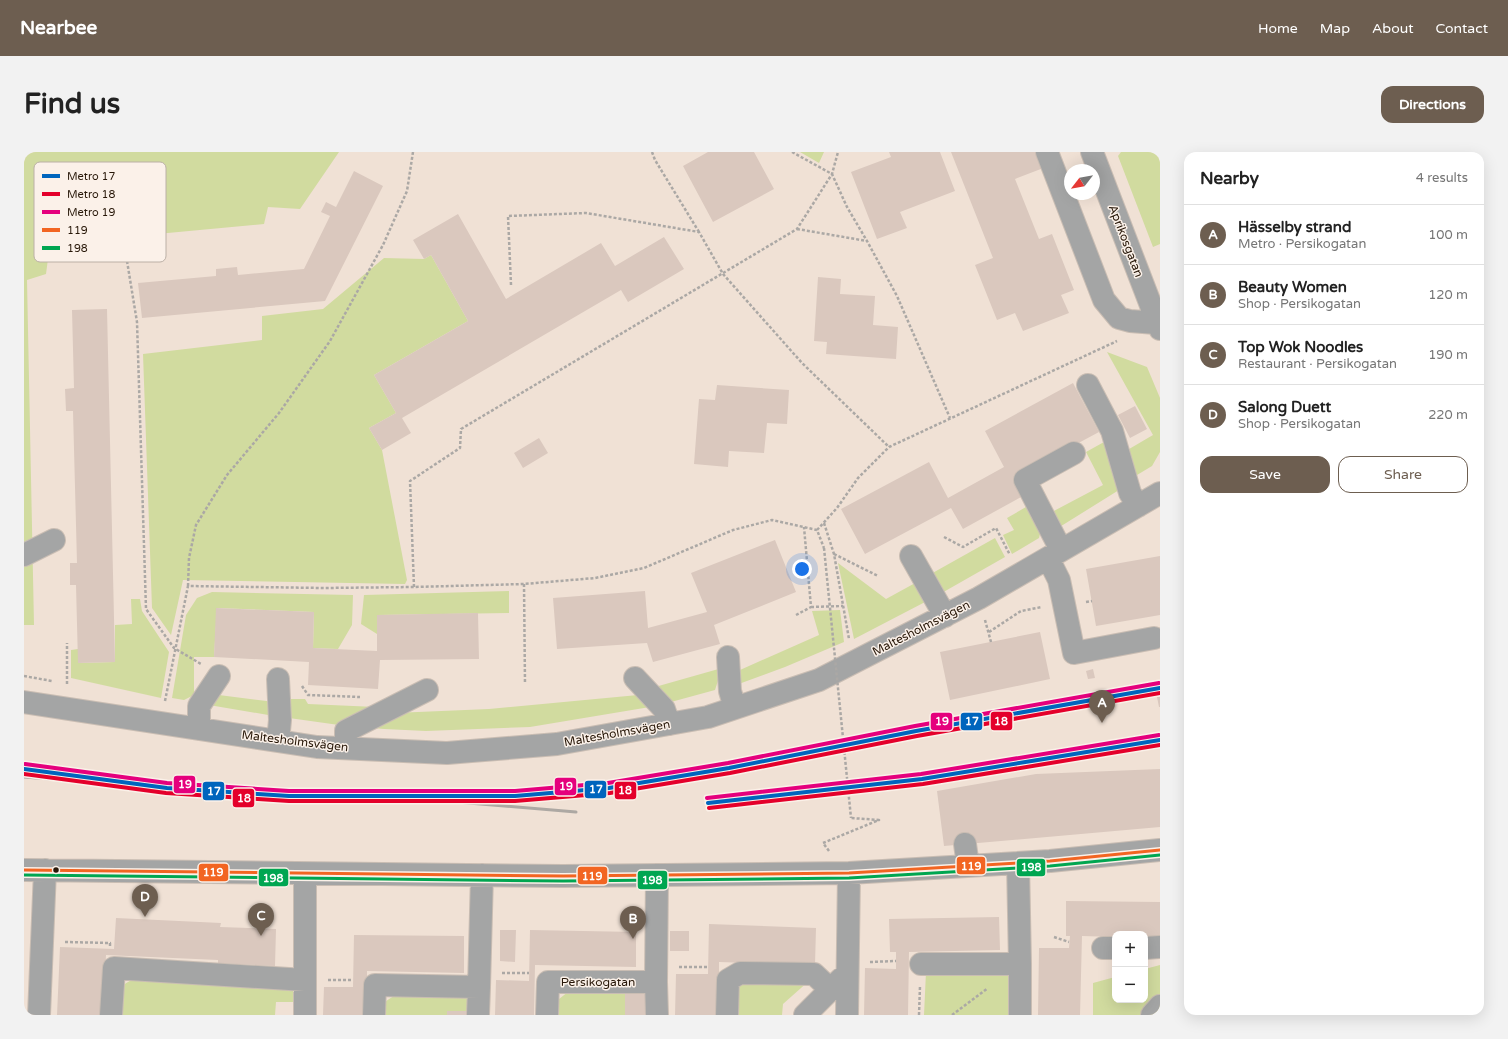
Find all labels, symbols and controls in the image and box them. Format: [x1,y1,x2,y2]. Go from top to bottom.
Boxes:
text: Nearbee [20,17,97,39]
text: Home [1258,20,1298,37]
text: Map [1320,20,1350,37]
text: About [1372,20,1414,37]
text: Contact [1436,20,1488,37]
button: Directions [1381,86,1484,123]
text: Find us [24,87,120,121]
legend [34,162,166,262]
north arrow [1064,164,1100,200]
text: Nearby [1200,168,1259,189]
text: Metro 17 [67,170,115,183]
text: 4 results [1416,170,1468,186]
text: Metro 18 [67,188,115,201]
street label: Aprikosgatan [1106,203,1146,279]
text: Metro 19 [67,206,115,219]
text: Hässelby strand [1238,218,1351,236]
text: 119 [67,224,88,237]
text: A [1208,227,1218,243]
text: 100 m [1428,227,1468,243]
text: Metro · Persikogatan [1238,236,1366,252]
text: 198 [67,242,88,255]
text: Beauty Women [1238,278,1347,296]
text: B [1208,287,1218,303]
text: 120 m [1428,287,1468,303]
text: Shop · Persikogatan [1238,296,1361,312]
text: Top Wok Noodles [1238,338,1363,356]
text: C [1208,347,1218,363]
text: 190 m [1428,347,1468,363]
text: Restaurant · Persikogatan [1238,356,1397,372]
text: Salong Duett [1238,398,1331,416]
text: D [1208,407,1218,423]
text: 220 m [1428,407,1468,423]
text: Shop · Persikogatan [1238,416,1361,432]
button: Save [1200,456,1330,493]
button: Share [1338,456,1468,493]
your location [792,559,812,579]
street label: Maltesholmsvägen [870,597,972,659]
pin: A [1089,690,1115,723]
line badge: 18 [990,711,1013,731]
line badge: 19 [930,712,953,731]
line badge: 17 [960,712,983,731]
text: 19 [935,715,949,728]
text: 17 [965,715,979,728]
text: 18 [994,715,1008,728]
street label: Maltesholmsvägen [563,717,671,749]
street label: Maltesholmsvägen [241,728,349,754]
line badge: 19 [173,775,196,794]
line badge: 19 [554,777,577,796]
text: 19 [178,778,192,791]
text: 19 [559,780,573,793]
line badge: 17 [584,780,607,799]
line badge: 17 [202,781,225,801]
line badge: 18 [614,781,637,800]
text: 17 [589,783,603,796]
text: 18 [618,784,632,797]
text: 17 [207,785,221,798]
line badge: 18 [232,788,255,808]
text: 18 [237,792,251,805]
line badge: 119 [956,856,986,875]
line badge: 198 [1016,858,1046,877]
text: 119 [961,860,981,873]
text: 198 [1021,861,1041,874]
line badge: 119 [198,863,229,882]
unlabelled marker [51,865,61,875]
text: 119 [203,866,223,879]
line badge: 119 [577,866,608,885]
line badge: 198 [258,868,289,887]
text: 119 [582,870,602,883]
line badge: 198 [637,870,668,890]
text: 198 [263,872,283,885]
text: 198 [642,874,662,887]
pin: D [132,884,158,917]
pin: C [248,903,274,936]
pin: B [620,906,646,939]
map controls [1112,931,1148,1003]
button: + [1112,931,1148,967]
button: − [1112,967,1148,1003]
street label: Persikogatan [561,975,635,989]

